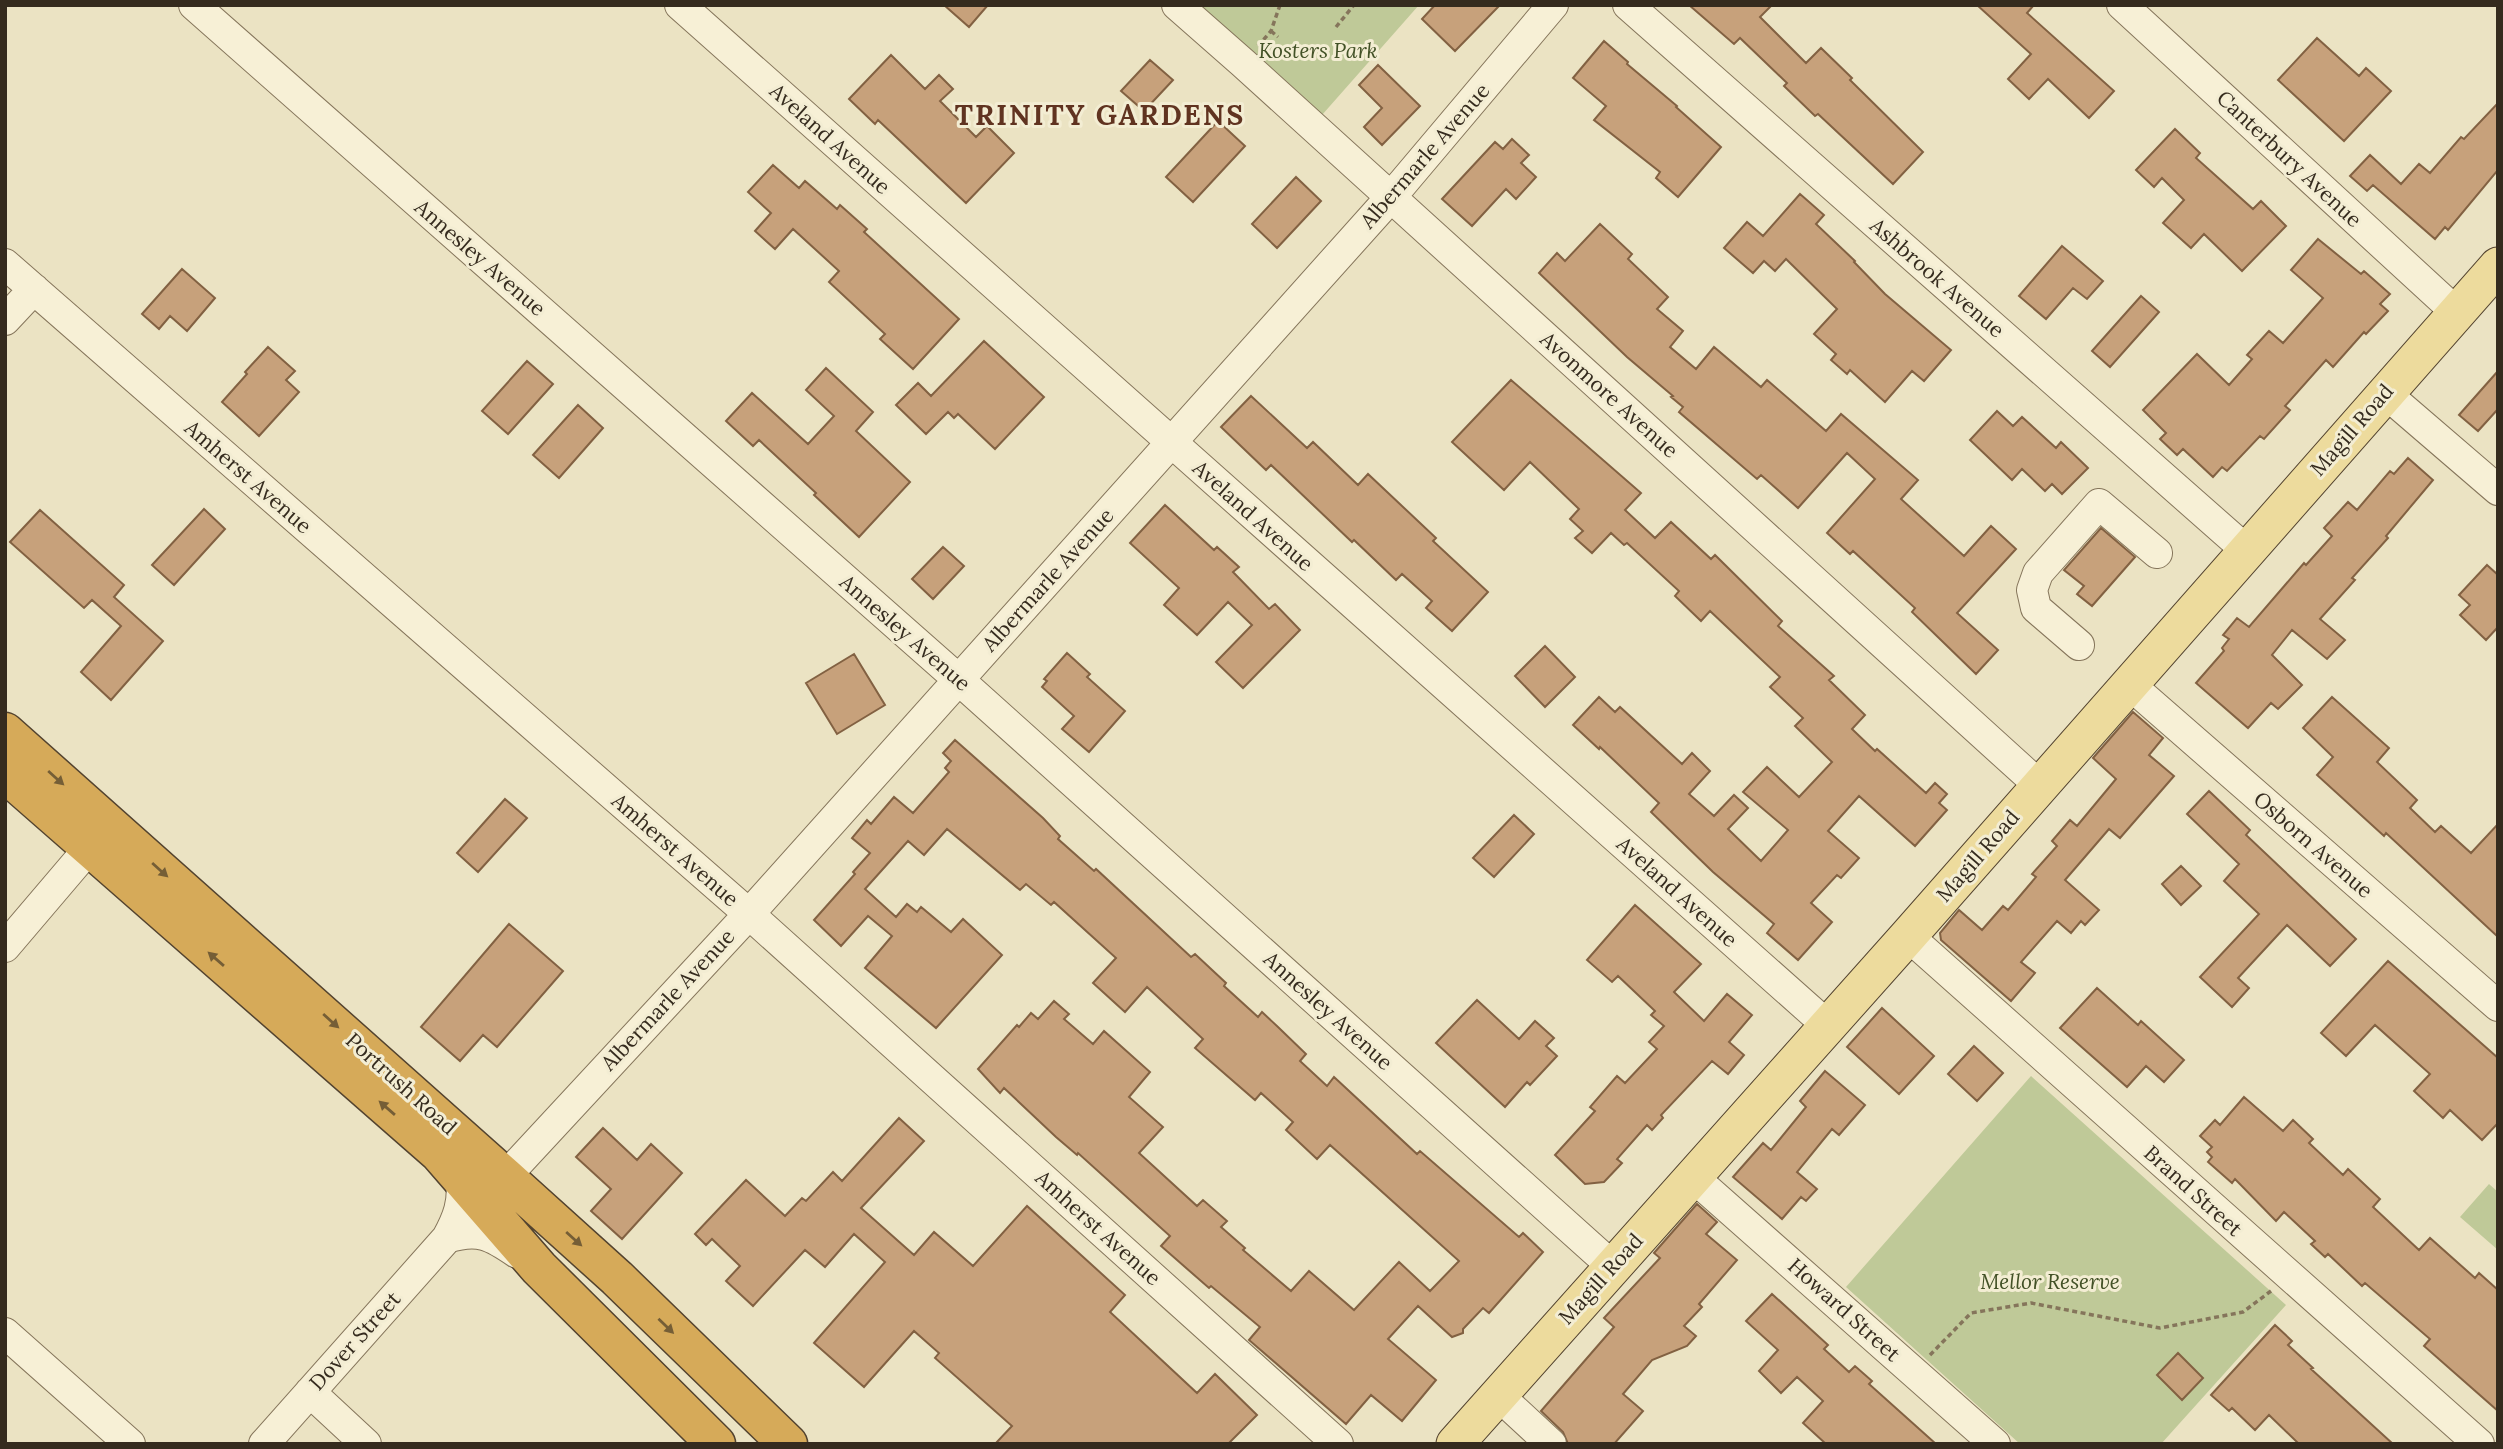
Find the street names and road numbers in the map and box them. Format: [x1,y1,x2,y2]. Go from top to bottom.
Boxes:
street label: Aveland Avenue [764,77,896,200]
street label: Albermarle Avenue [1353,77,1495,235]
street label: Canterbury Avenue [2211,84,2368,233]
street label: Annesley Avenue [409,193,551,322]
street label: Ashbrook Avenue [1864,211,2010,343]
street label: Avonmore Avenue [1534,325,1684,464]
street label: Magill Road [2304,378,2399,481]
street label: Amherst Avenue [178,413,317,539]
street label: Aveland Avenue [1187,454,1319,577]
street label: Albermarle Avenue [975,502,1119,658]
street label: Annesley Avenue [834,568,976,697]
street label: Osborn Avenue [2248,785,2379,904]
street label: Amherst Avenue [605,786,744,912]
street label: Magill Road [1930,804,2025,907]
street label: Aveland Avenue [1611,830,1743,953]
street label: Albermarle Avenue [594,923,740,1077]
street label: Annesley Avenue [1257,945,1399,1076]
street label: Portrush Road [340,1027,463,1141]
street label: Brand Street [2139,1139,2249,1242]
street label: Amherst Avenue [1029,1164,1167,1291]
street label: Magill Road [1553,1227,1649,1330]
street label: Howard Street [1783,1252,1907,1368]
street label: Dover Street [303,1285,407,1396]

